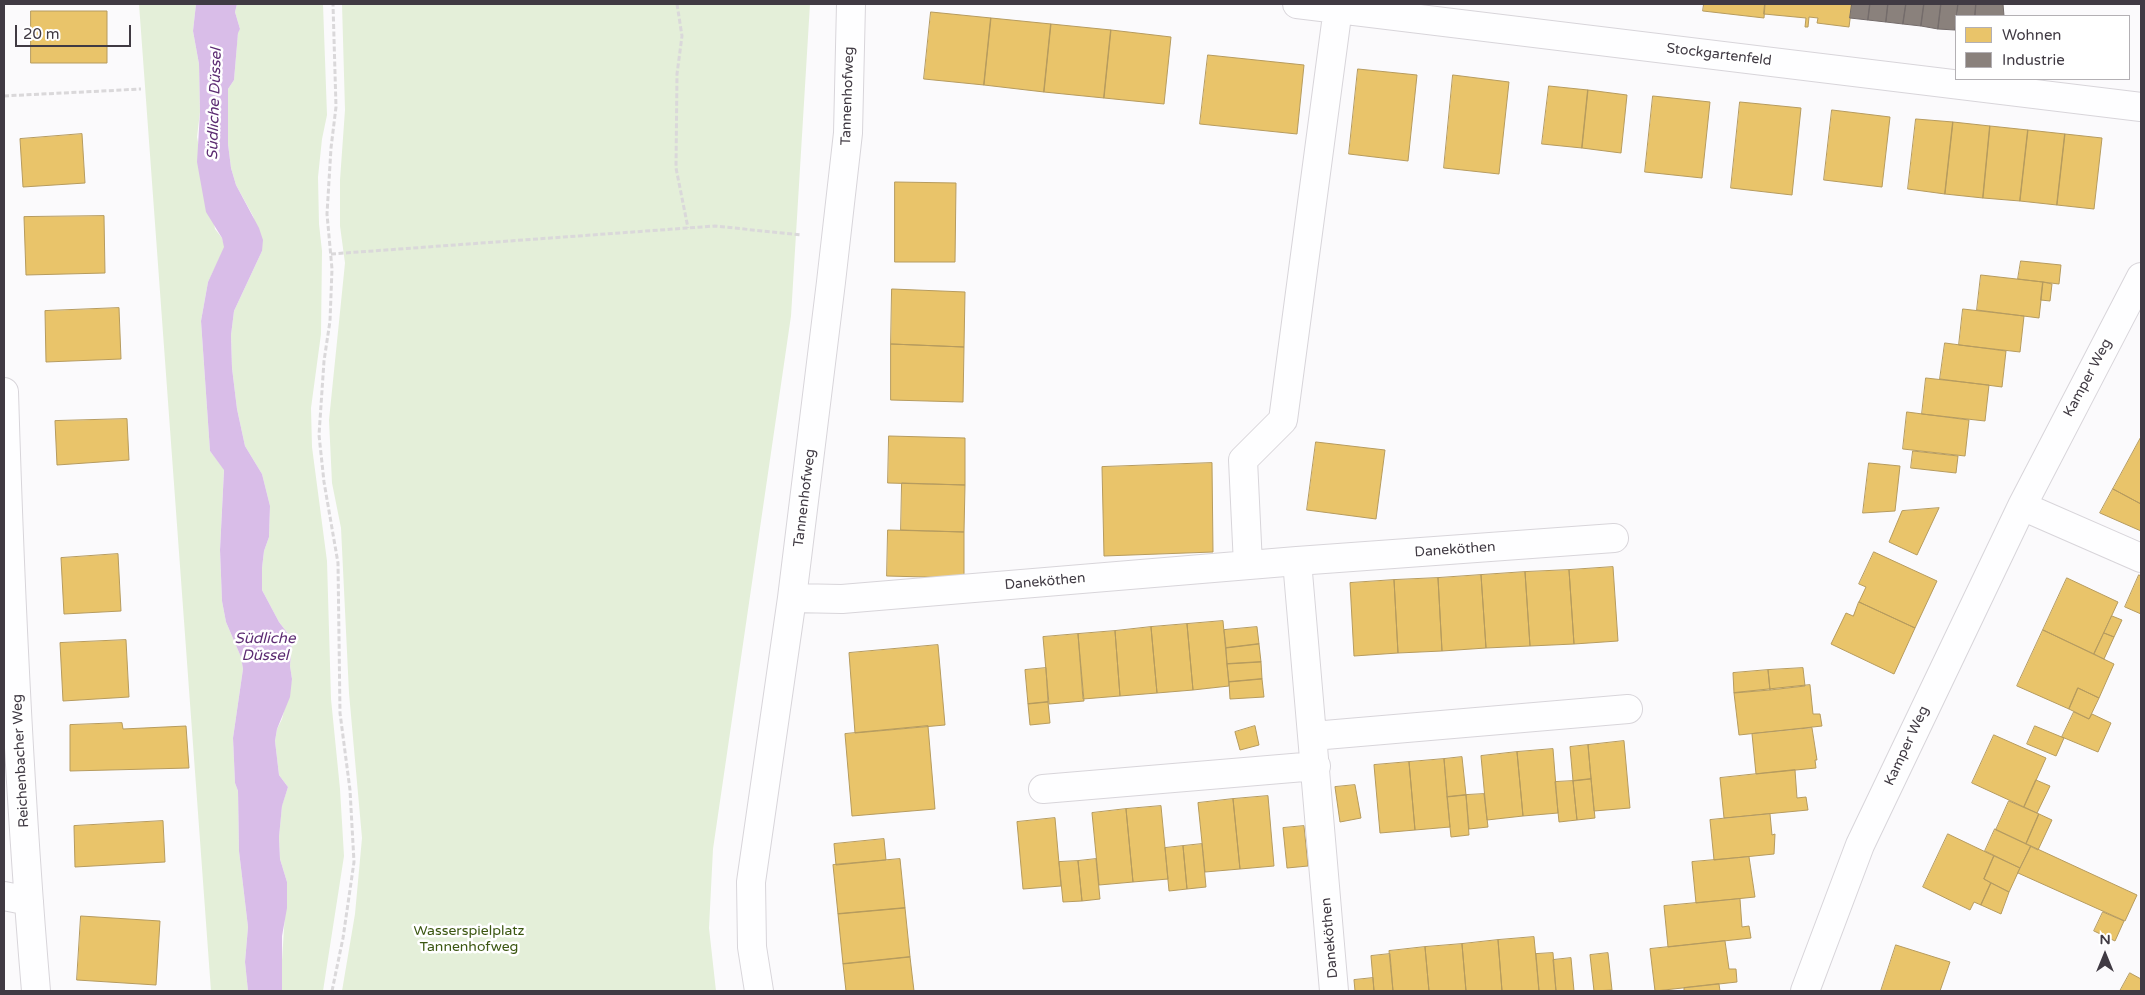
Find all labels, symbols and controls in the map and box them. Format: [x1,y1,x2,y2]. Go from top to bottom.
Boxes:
scale bar [18,15,134,47]
legend [1955,15,2130,80]
text: 20 m [23,25,60,43]
text: Wohnen [2002,26,2062,44]
street label: Stockgartenfeld [1665,40,1773,70]
street label: Tannenhofweg [838,46,858,146]
water label: Südliche Düssel [204,48,226,160]
text: Industrie [2002,51,2065,69]
street label: Kamper Weg [2060,336,2116,420]
street label: Tannenhofweg [791,448,819,548]
street label: Daneköthen [1414,539,1496,561]
street label: Daneköthen [1004,570,1086,594]
water label: Südliche Düssel [235,630,295,665]
street label: Reichenbacher Weg [9,694,33,828]
street label: Kamper Weg [1881,703,1933,789]
street label: Daneköthen [1318,897,1342,979]
park label: Wasserspielplatz Tannenhofweg [414,923,524,956]
north arrow [2080,930,2130,980]
text: N [2099,931,2111,948]

